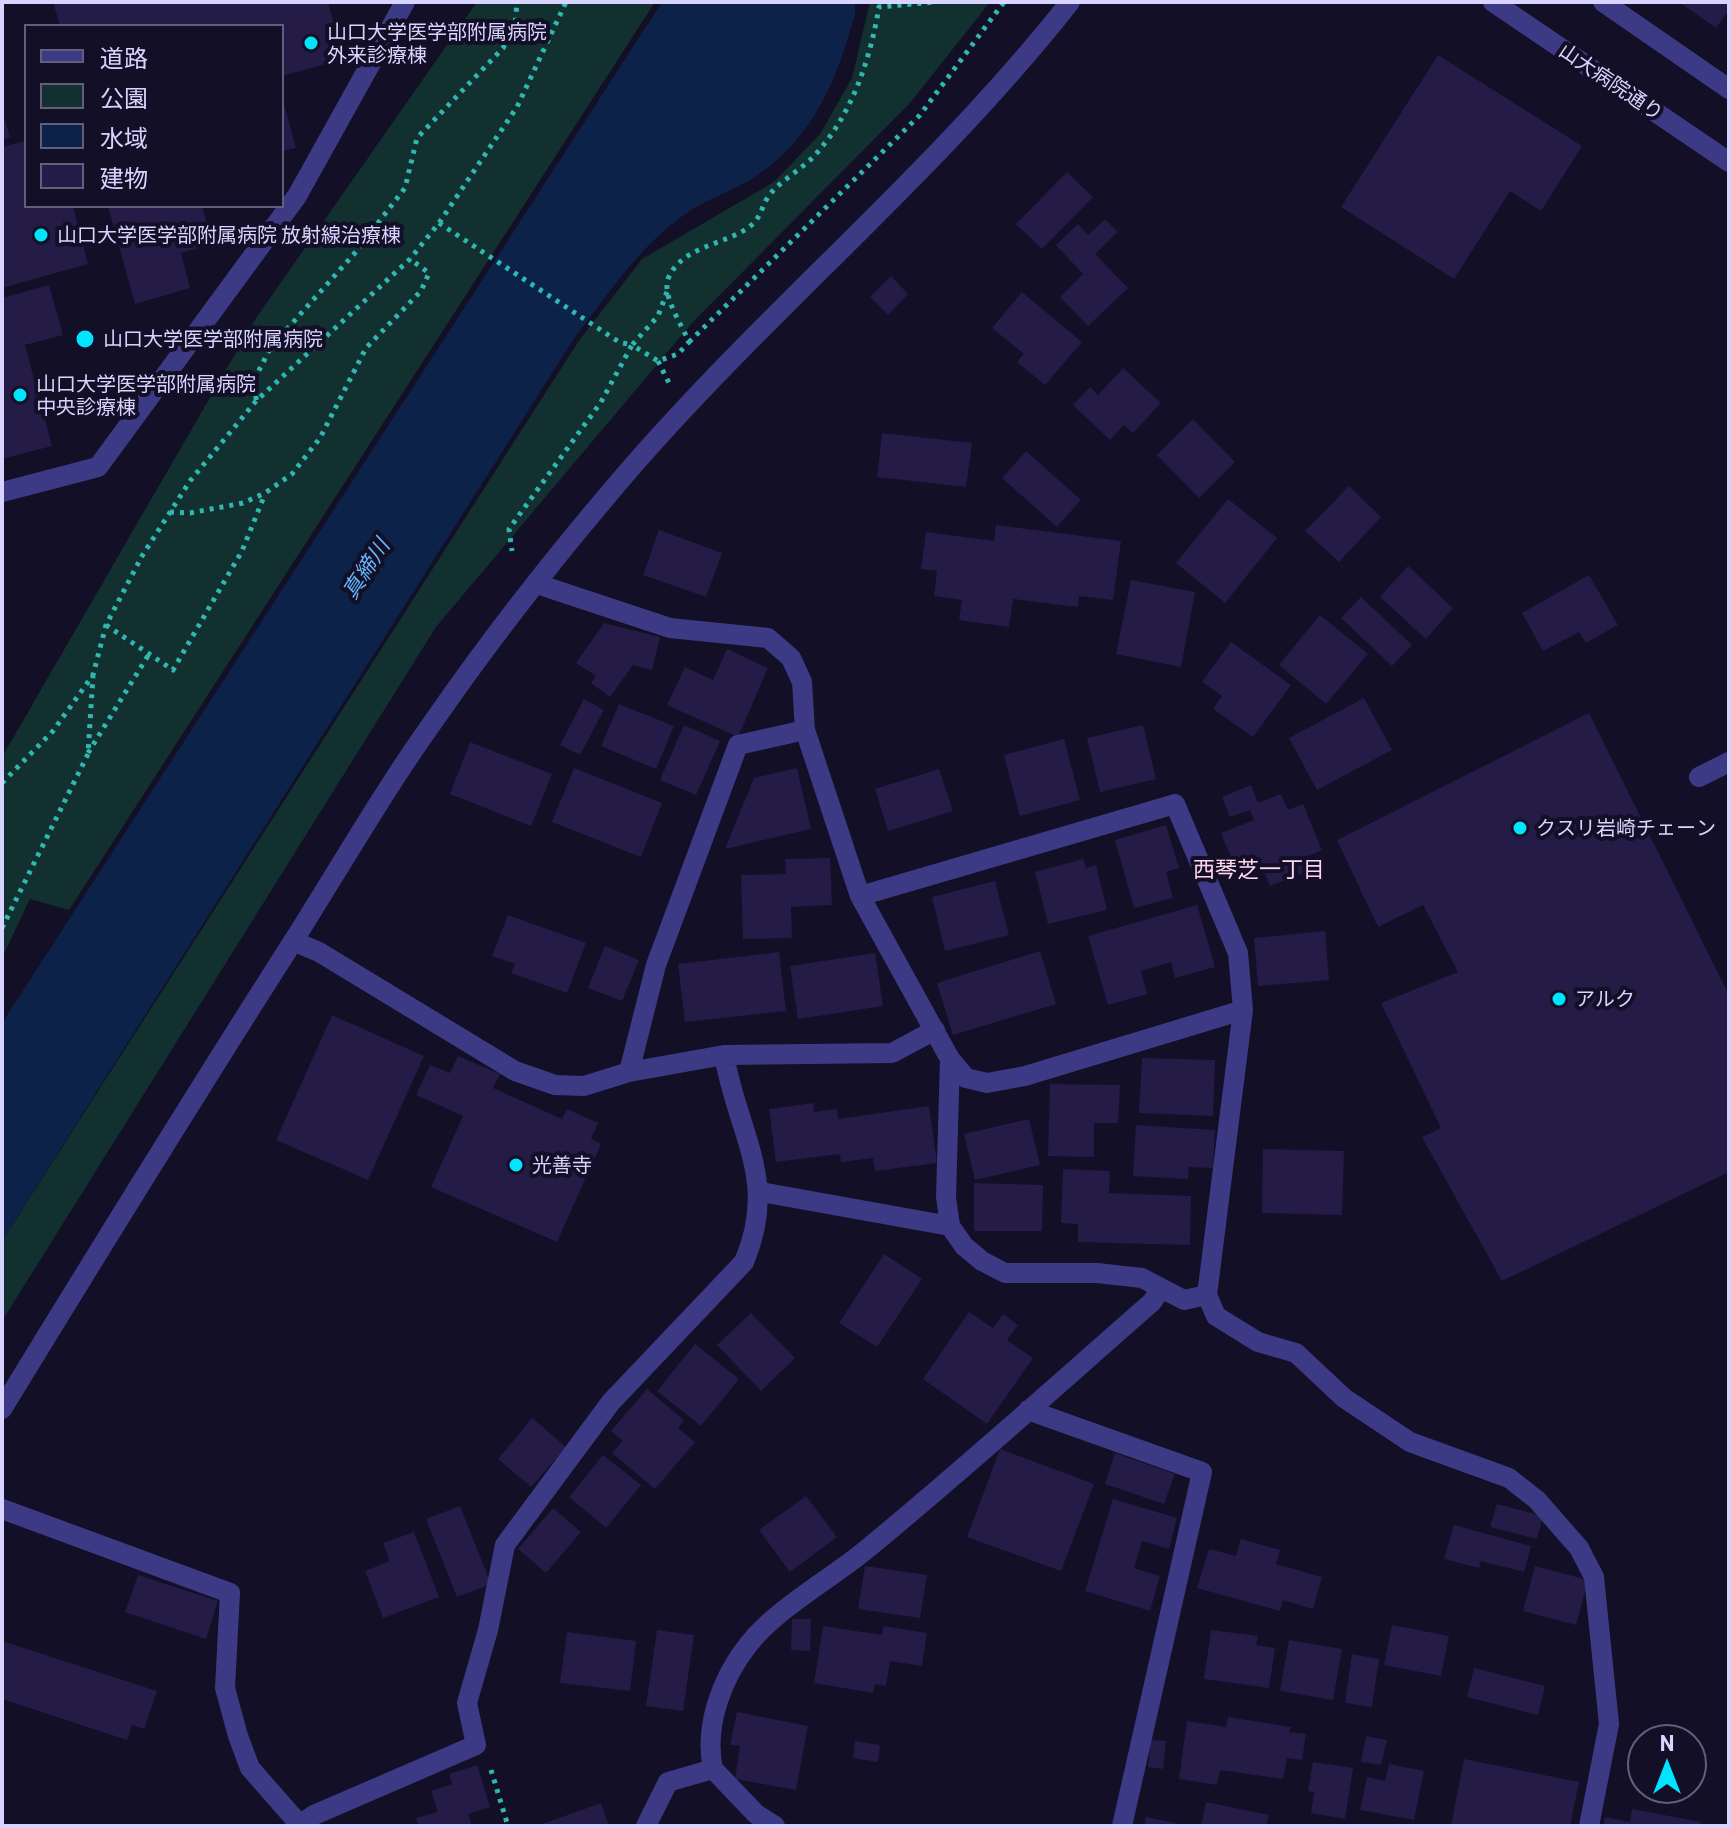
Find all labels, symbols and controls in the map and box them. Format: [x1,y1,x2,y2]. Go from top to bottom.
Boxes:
place label: 山口大学医学部附属病院 外来診療棟 [327,20,547,67]
legend [24,24,284,208]
marker: 山口大学医学部附属病院 外来診療棟 [302,34,320,52]
street label: 山大病院通り [1555,39,1667,125]
text: 道路 [100,43,148,72]
text: 公園 [100,83,148,112]
text: 水域 [100,123,148,152]
text: 建物 [100,163,148,192]
place label: 山口大学医学部附属病院 放射線治療棟 [57,223,401,247]
marker: 山口大学医学部附属病院 放射線治療棟 [32,226,50,244]
place label: 山口大学医学部附属病院 [103,327,323,351]
marker: 山口大学医学部附属病院 [74,328,96,350]
place label: 山口大学医学部附属病院 中央診療棟 [36,372,256,419]
marker: 山口大学医学部附属病院 中央診療棟 [11,386,29,404]
water label: 真締川 [337,534,395,604]
place label: クスリ岩崎チェーン [1536,816,1716,840]
marker: クスリ岩崎チェーン [1511,819,1529,837]
district label: 西琴芝一丁目 [1193,857,1325,883]
place label: アルク [1575,987,1635,1011]
marker: アルク [1550,990,1568,1008]
place label: 光善寺 [532,1153,592,1177]
marker: 光善寺 [507,1156,525,1174]
north arrow [1627,1724,1707,1804]
text: N [1660,1729,1674,1755]

